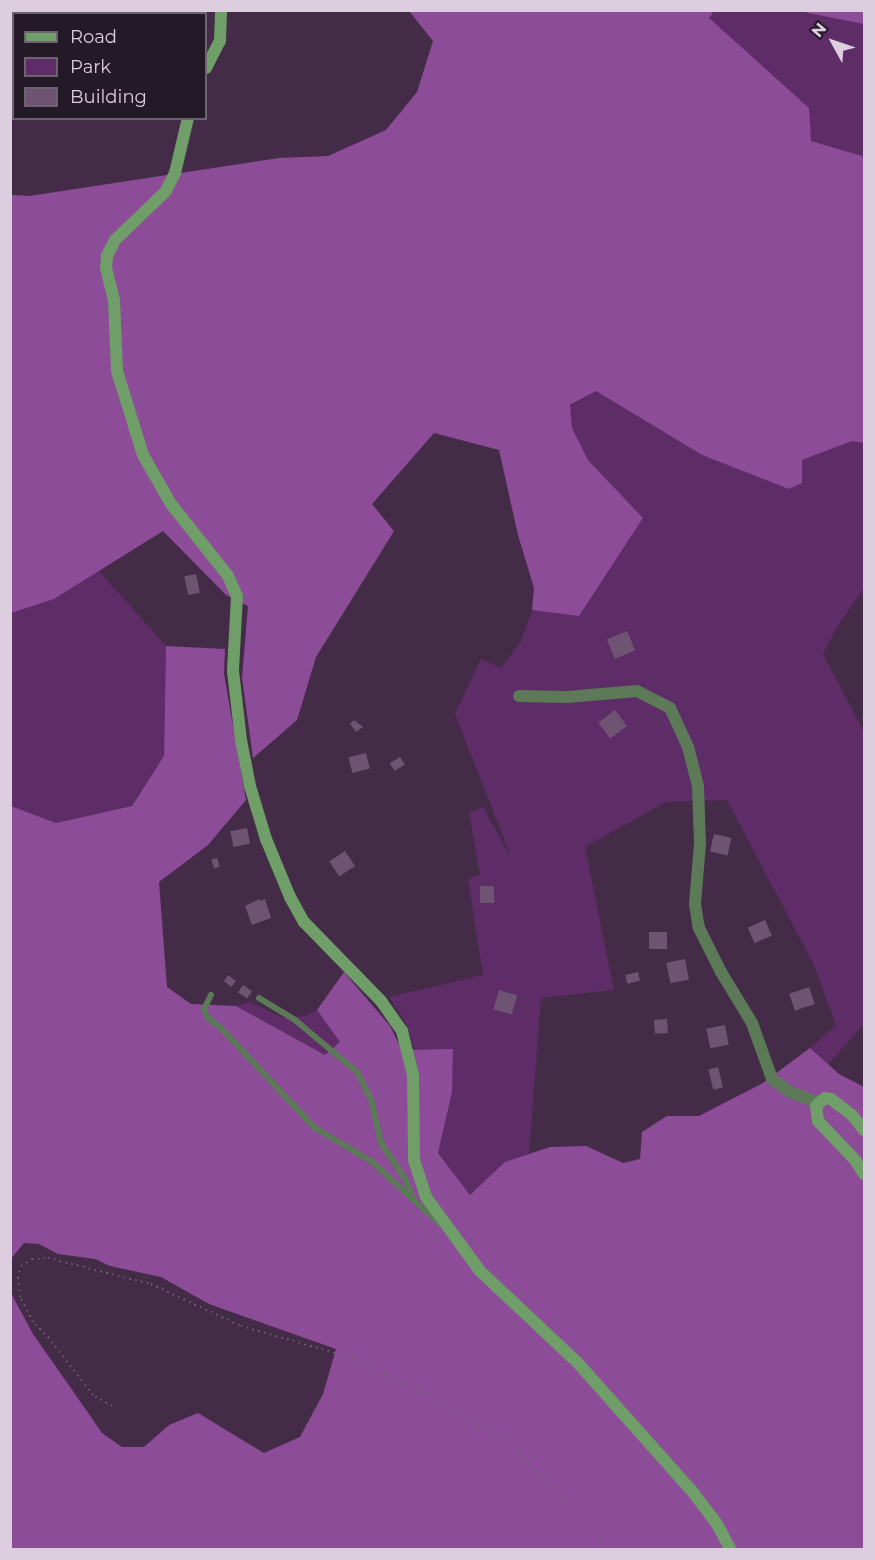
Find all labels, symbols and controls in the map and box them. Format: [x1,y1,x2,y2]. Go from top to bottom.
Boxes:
legend [12,12,207,120]
north arrow [803,12,863,72]
text: N [807,19,830,41]
text: Road [70,26,117,48]
text: Park [70,56,111,78]
text: Building [70,86,147,108]

